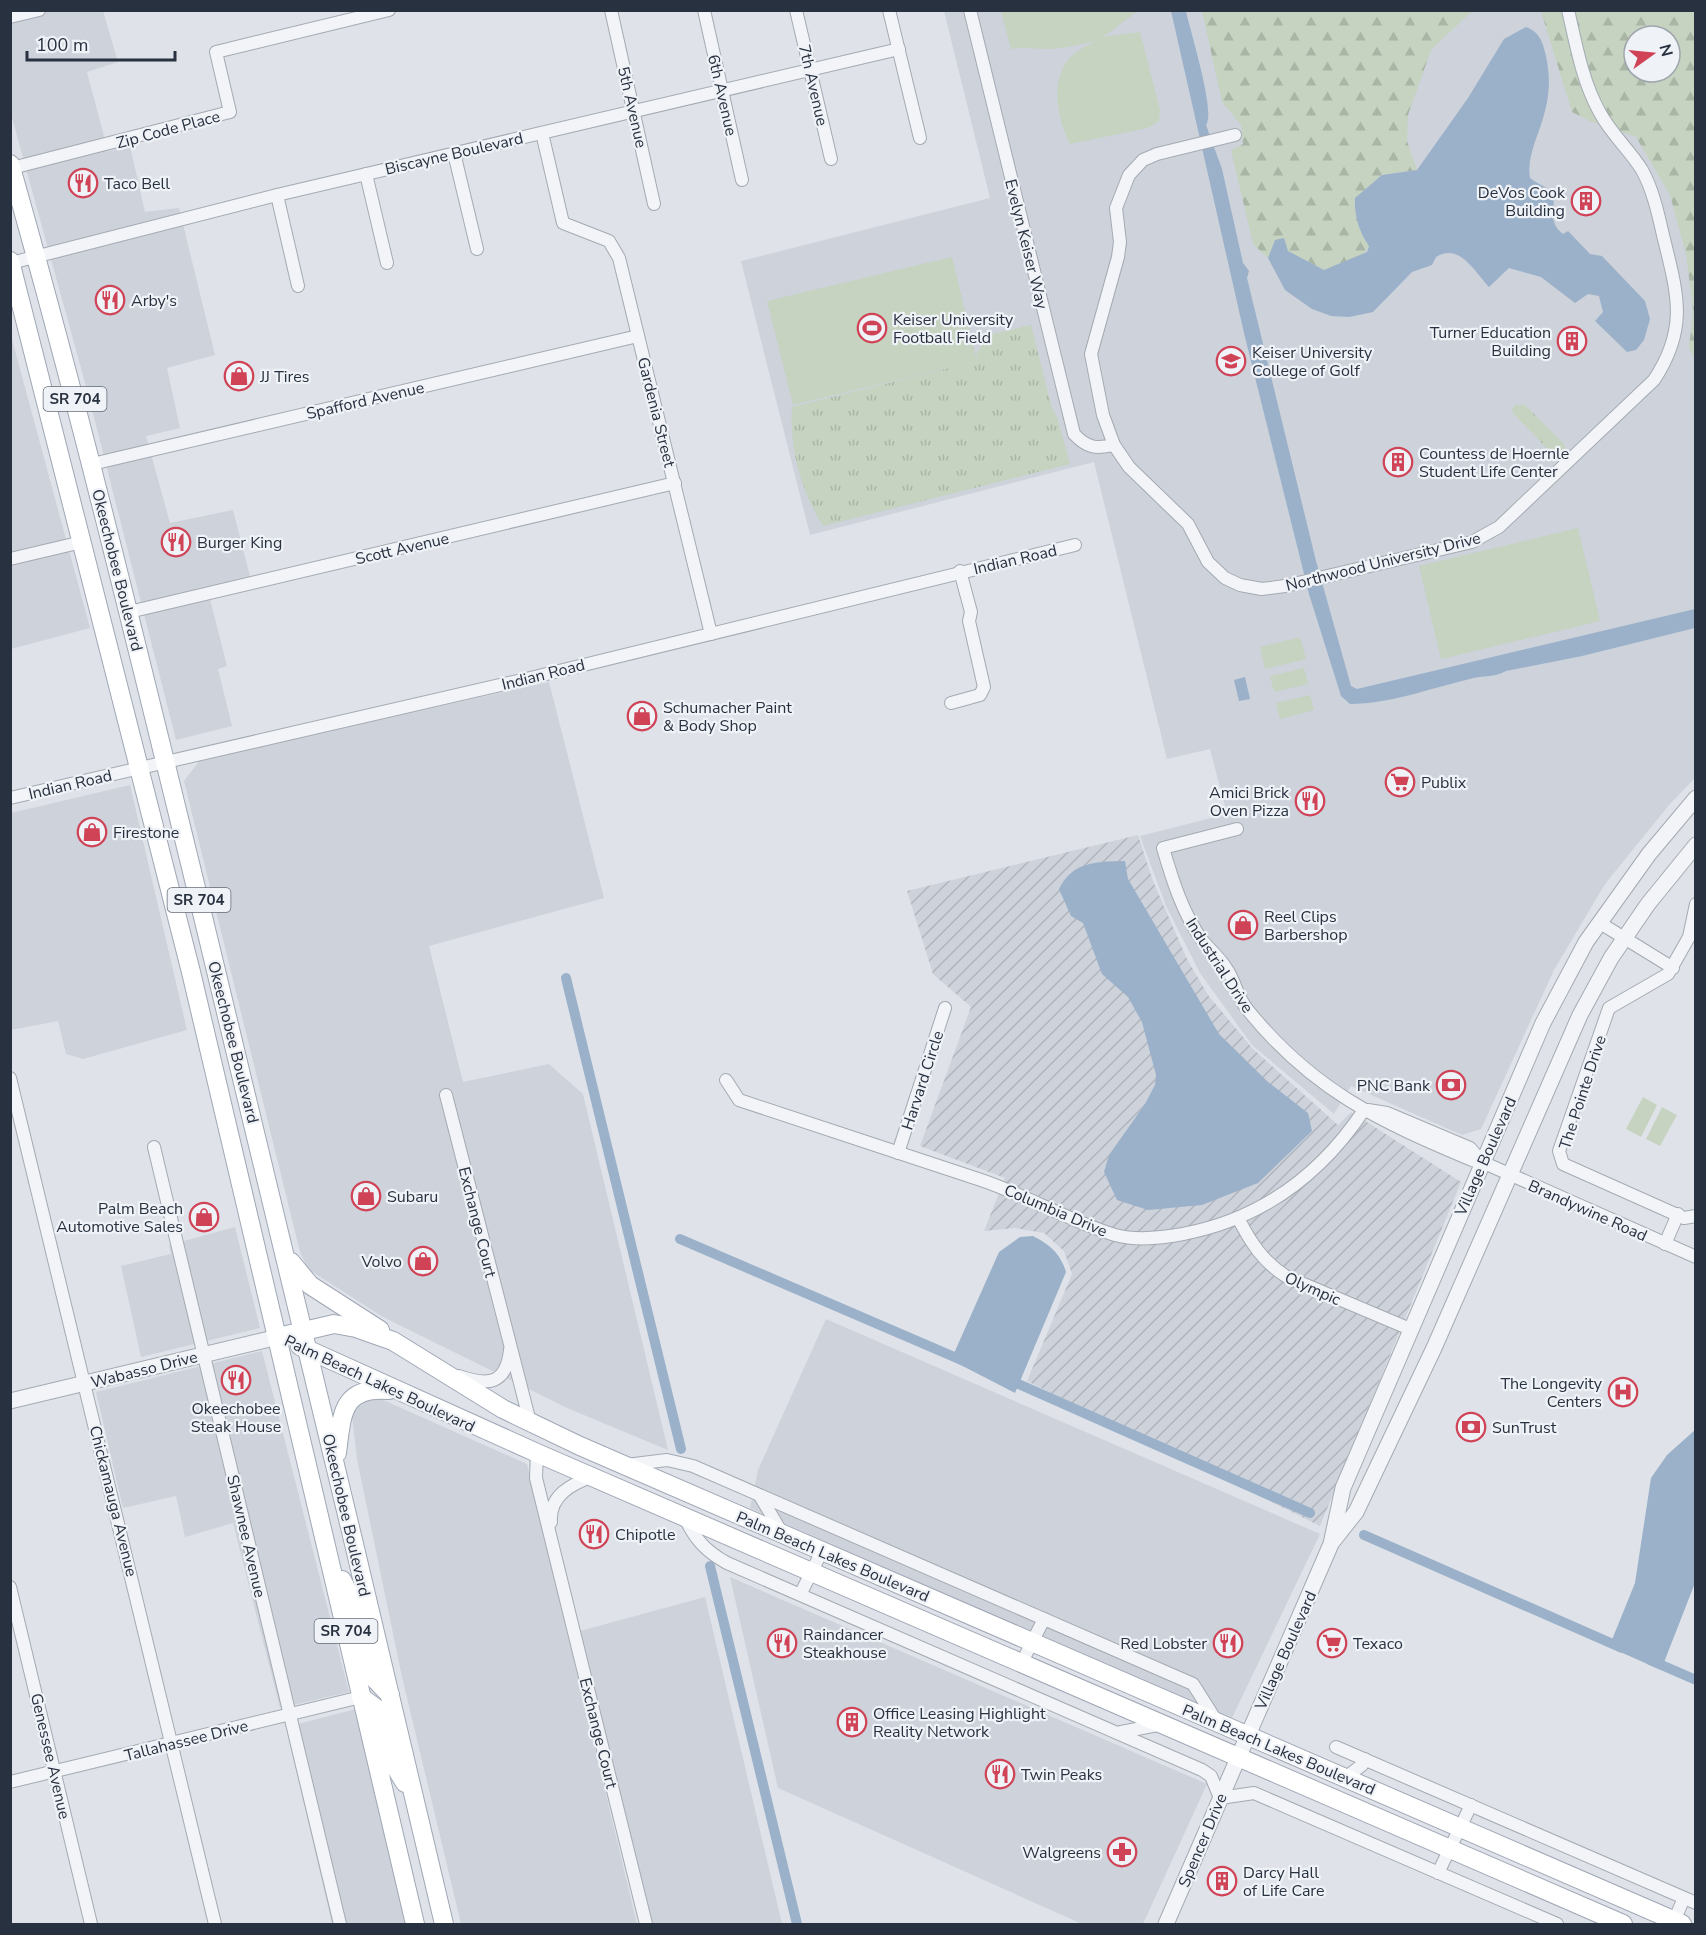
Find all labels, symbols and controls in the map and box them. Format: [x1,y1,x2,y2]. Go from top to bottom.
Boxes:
scale bar [27,24,176,62]
north arrow [1622,24,1682,84]
text: 100 m [36,33,88,57]
street label: 7th Avenue [793,42,833,128]
text: N [1653,42,1678,59]
street label: 6th Avenue [702,52,742,138]
street label: 5th Avenue [612,64,652,150]
street label: Zip Code Place [114,106,223,154]
street label: Biscayne Boulevard [383,127,525,181]
restaurant icon: Taco Bell [67,167,99,199]
place label: Taco Bell [104,173,170,195]
street label: Evelyn Keiser Way [999,177,1053,312]
place label: DeVos Cook Building [1478,182,1566,222]
building icon: DeVos Cook Building [1570,185,1602,217]
restaurant icon: Arby's [94,284,126,316]
place label: Arby's [131,290,177,312]
place label: Keiser University Football Field [893,309,1014,349]
sports icon: Keiser University Football Field [856,312,888,344]
place label: Turner Education Building [1430,322,1551,362]
building icon: Turner Education Building [1556,325,1588,357]
place label: Keiser University College of Golf [1252,342,1373,382]
school or university icon: Keiser University College of Golf [1215,345,1247,377]
street label: Gardenia Street [632,355,680,470]
shop icon: JJ Tires [223,360,255,392]
place label: JJ Tires [259,366,309,388]
street label: Spafford Avenue [304,377,426,425]
road number: SR 704 [44,387,106,411]
place label: Countess de Hoernle Student Life Center [1419,443,1569,483]
building icon: Countess de Hoernle Student Life Center [1382,446,1414,478]
street label: Okeechobee Boulevard [86,487,148,654]
restaurant icon: Burger King [160,526,192,558]
street label: Northwood University Drive [1283,527,1483,597]
street label: Scott Avenue [353,528,451,570]
place label: Burger King [197,532,282,554]
street label: Indian Road [971,540,1059,580]
street label: Indian Road [499,654,587,696]
place label: Schumacher Paint & Body Shop [663,697,792,737]
shop icon: Schumacher Paint & Body Shop [626,700,658,732]
street label: Indian Road [26,765,114,805]
supermarket icon: Publix [1384,766,1416,798]
place label: Publix [1421,772,1467,794]
place label: Amici Brick Oven Pizza [1209,782,1290,822]
restaurant icon: Amici Brick Oven Pizza [1294,785,1326,817]
shop icon: Firestone [76,816,108,848]
place label: Firestone [113,822,179,844]
road number: SR 704 [168,888,230,912]
place label: Reel Clips Barbershop [1264,906,1348,946]
shop icon: Reel Clips Barbershop [1227,909,1259,941]
street label: Industrial Drive [1180,914,1258,1017]
street label: Okeechobee Boulevard [202,959,264,1126]
street label: Harvard Circle [897,1028,949,1133]
street label: The Pointe Drive [1554,1032,1612,1152]
bank icon: PNC Bank [1435,1069,1467,1101]
place label: PNC Bank [1357,1075,1431,1097]
street label: Village Boulevard [1449,1093,1522,1220]
street label: Exchange Court [453,1165,502,1280]
street label: Brandywine Road [1525,1175,1651,1247]
street label: Columbia Drive [1001,1179,1111,1243]
shop icon: Subaru [350,1180,382,1212]
place label: Subaru [387,1186,438,1208]
place label: Palm Beach Automotive Sales [56,1198,183,1238]
shop icon: Palm Beach Automotive Sales [188,1201,220,1233]
shop icon: Volvo [407,1245,439,1277]
place label: Volvo [360,1251,402,1273]
street label: Olympic [1281,1267,1345,1311]
street label: Palm Beach Lakes Boulevard [281,1330,478,1438]
street label: Wabasso Drive [89,1346,200,1394]
restaurant icon: Okeechobee Steak House [220,1364,252,1396]
place label: The Longevity Centers [1500,1373,1603,1413]
hospital icon: The Longevity Centers [1607,1376,1639,1408]
place label: Okeechobee Steak House [191,1398,281,1438]
bank icon: SunTrust [1455,1411,1487,1443]
place label: SunTrust [1492,1417,1557,1439]
street label: Chickamauga Avenue [84,1423,142,1579]
street label: Okeechobee Boulevard [317,1432,375,1599]
street label: Shawnee Avenue [221,1473,271,1600]
street label: Palm Beach Lakes Boulevard [733,1506,933,1608]
restaurant icon: Chipotle [578,1518,610,1550]
place label: Chipotle [615,1524,675,1546]
street label: Village Boulevard [1249,1587,1322,1714]
road number: SR 704 [314,1619,378,1643]
place label: Raindancer Steakhouse [803,1624,887,1664]
restaurant icon: Raindancer Steakhouse [766,1627,798,1659]
restaurant icon: Red Lobster [1212,1627,1244,1659]
supermarket icon: Texaco [1316,1627,1348,1659]
place label: Red Lobster [1120,1633,1207,1655]
place label: Texaco [1353,1633,1403,1655]
street label: Exchange Court [574,1676,623,1791]
street label: Genessee Avenue [25,1691,75,1821]
street label: Palm Beach Lakes Boulevard [1179,1699,1379,1801]
place label: Office Leasing Highlight Reality Network [873,1703,1046,1743]
building icon: Office Leasing Highlight Reality Network [836,1706,868,1738]
street label: Tallahassee Drive [122,1715,250,1767]
restaurant icon: Twin Peaks [984,1758,1016,1790]
place label: Twin Peaks [1021,1764,1102,1786]
street label: Spencer Drive [1173,1790,1233,1891]
pharmacy icon: Walgreens [1106,1836,1138,1868]
place label: Walgreens [1022,1842,1101,1864]
place label: Darcy Hall of Life Care [1243,1862,1325,1902]
building icon: Darcy Hall of Life Care [1206,1865,1238,1897]

